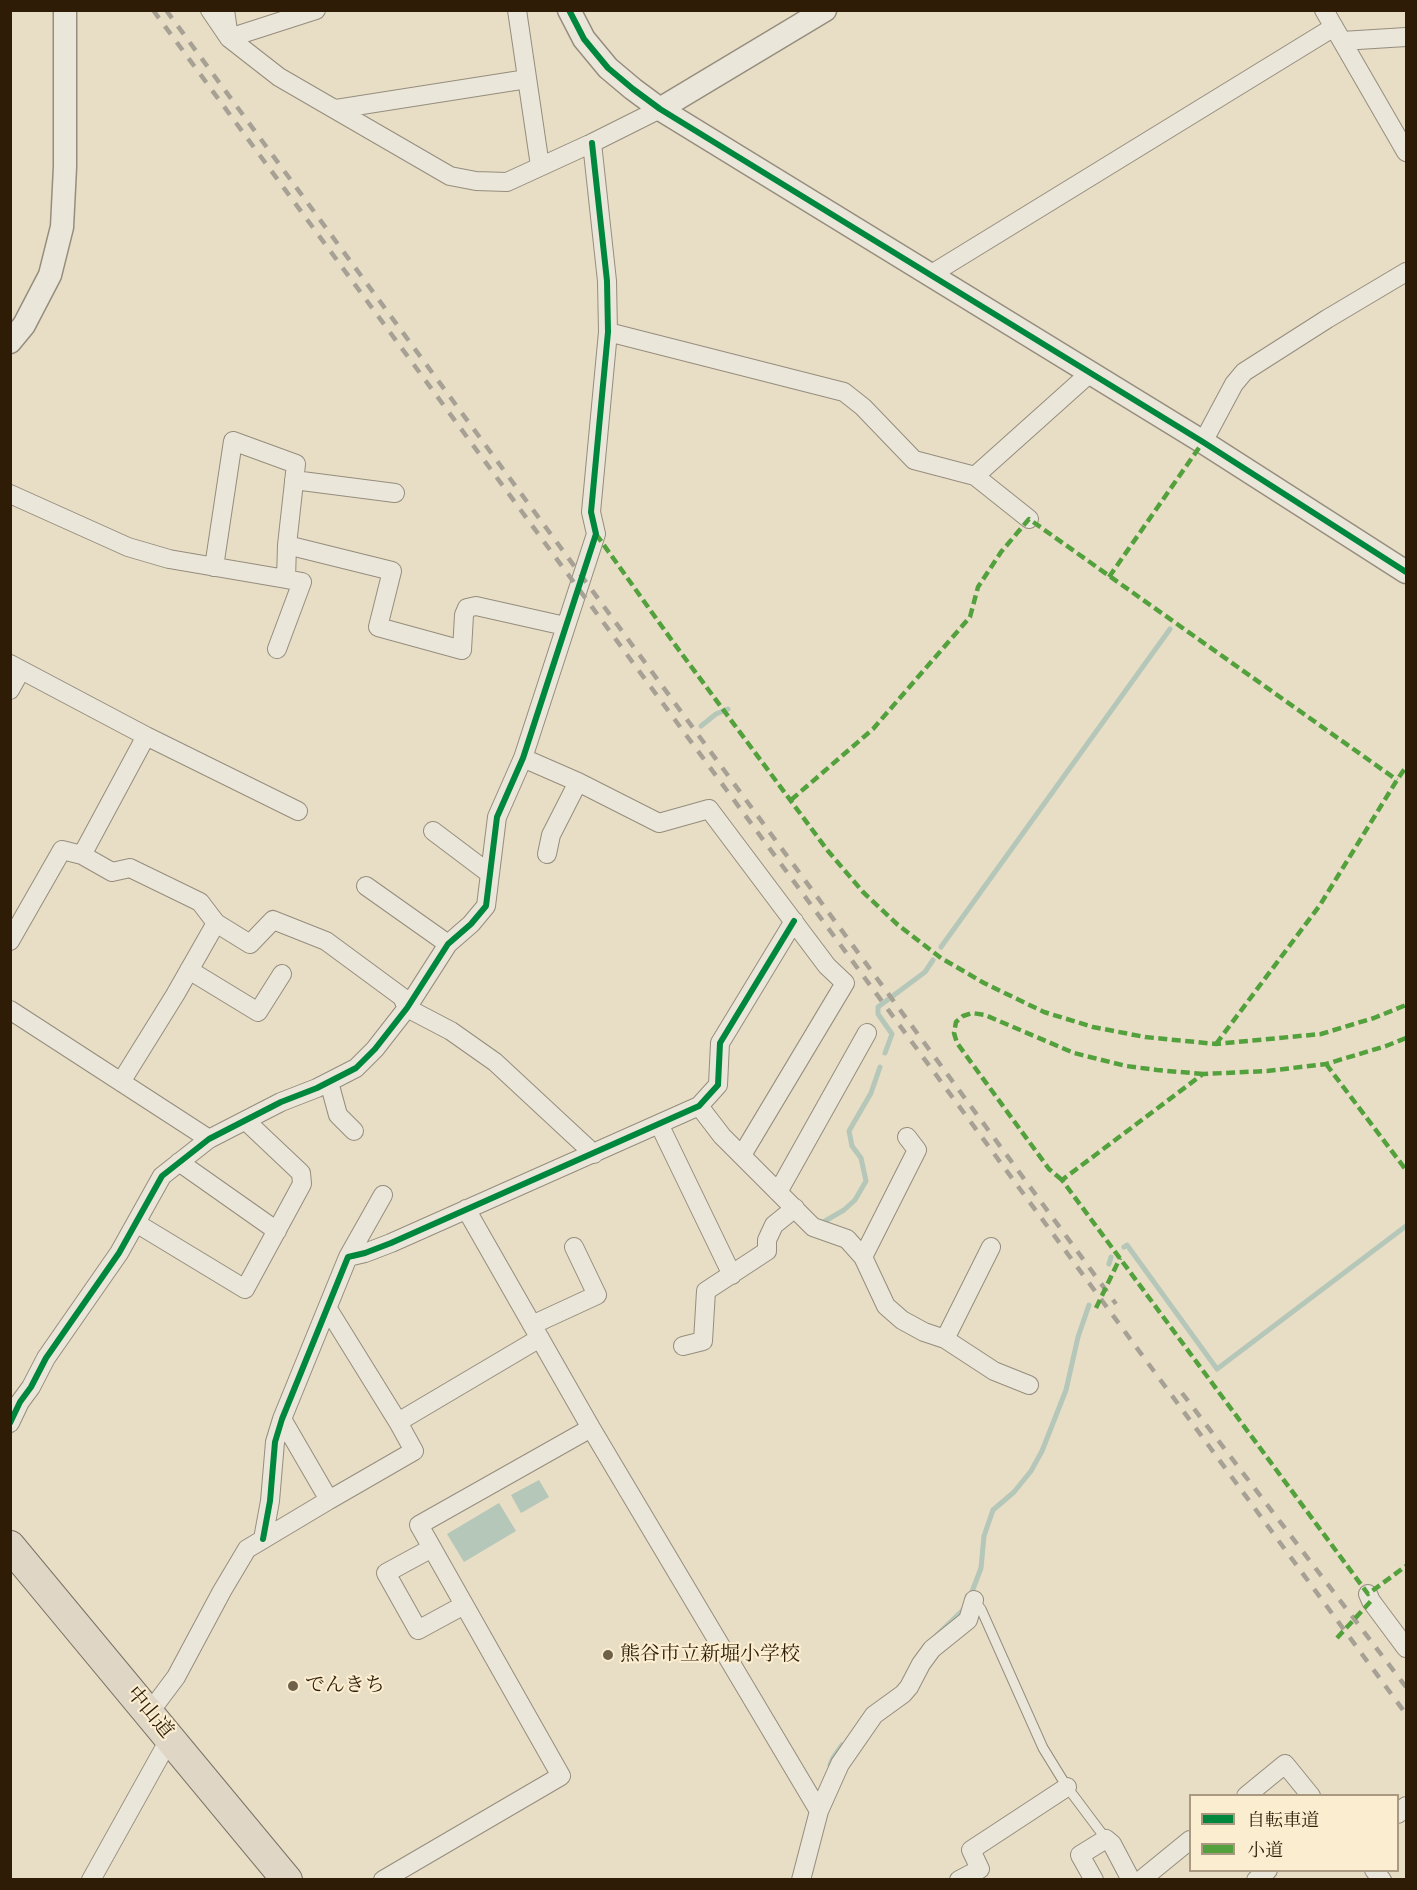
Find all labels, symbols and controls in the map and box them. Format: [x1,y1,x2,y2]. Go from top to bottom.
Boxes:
place label: 熊谷市立新堀小学校 [620,1643,800,1667]
marker: 熊谷市立新堀小学校 [601,1648,615,1662]
place label: でんきち [305,1674,385,1698]
marker: でんきち [286,1679,300,1693]
street label: 中山道 [121,1682,177,1744]
legend [1189,1794,1399,1872]
text: 自転車道 [1247,1808,1319,1833]
text: 小道 [1247,1838,1283,1863]

